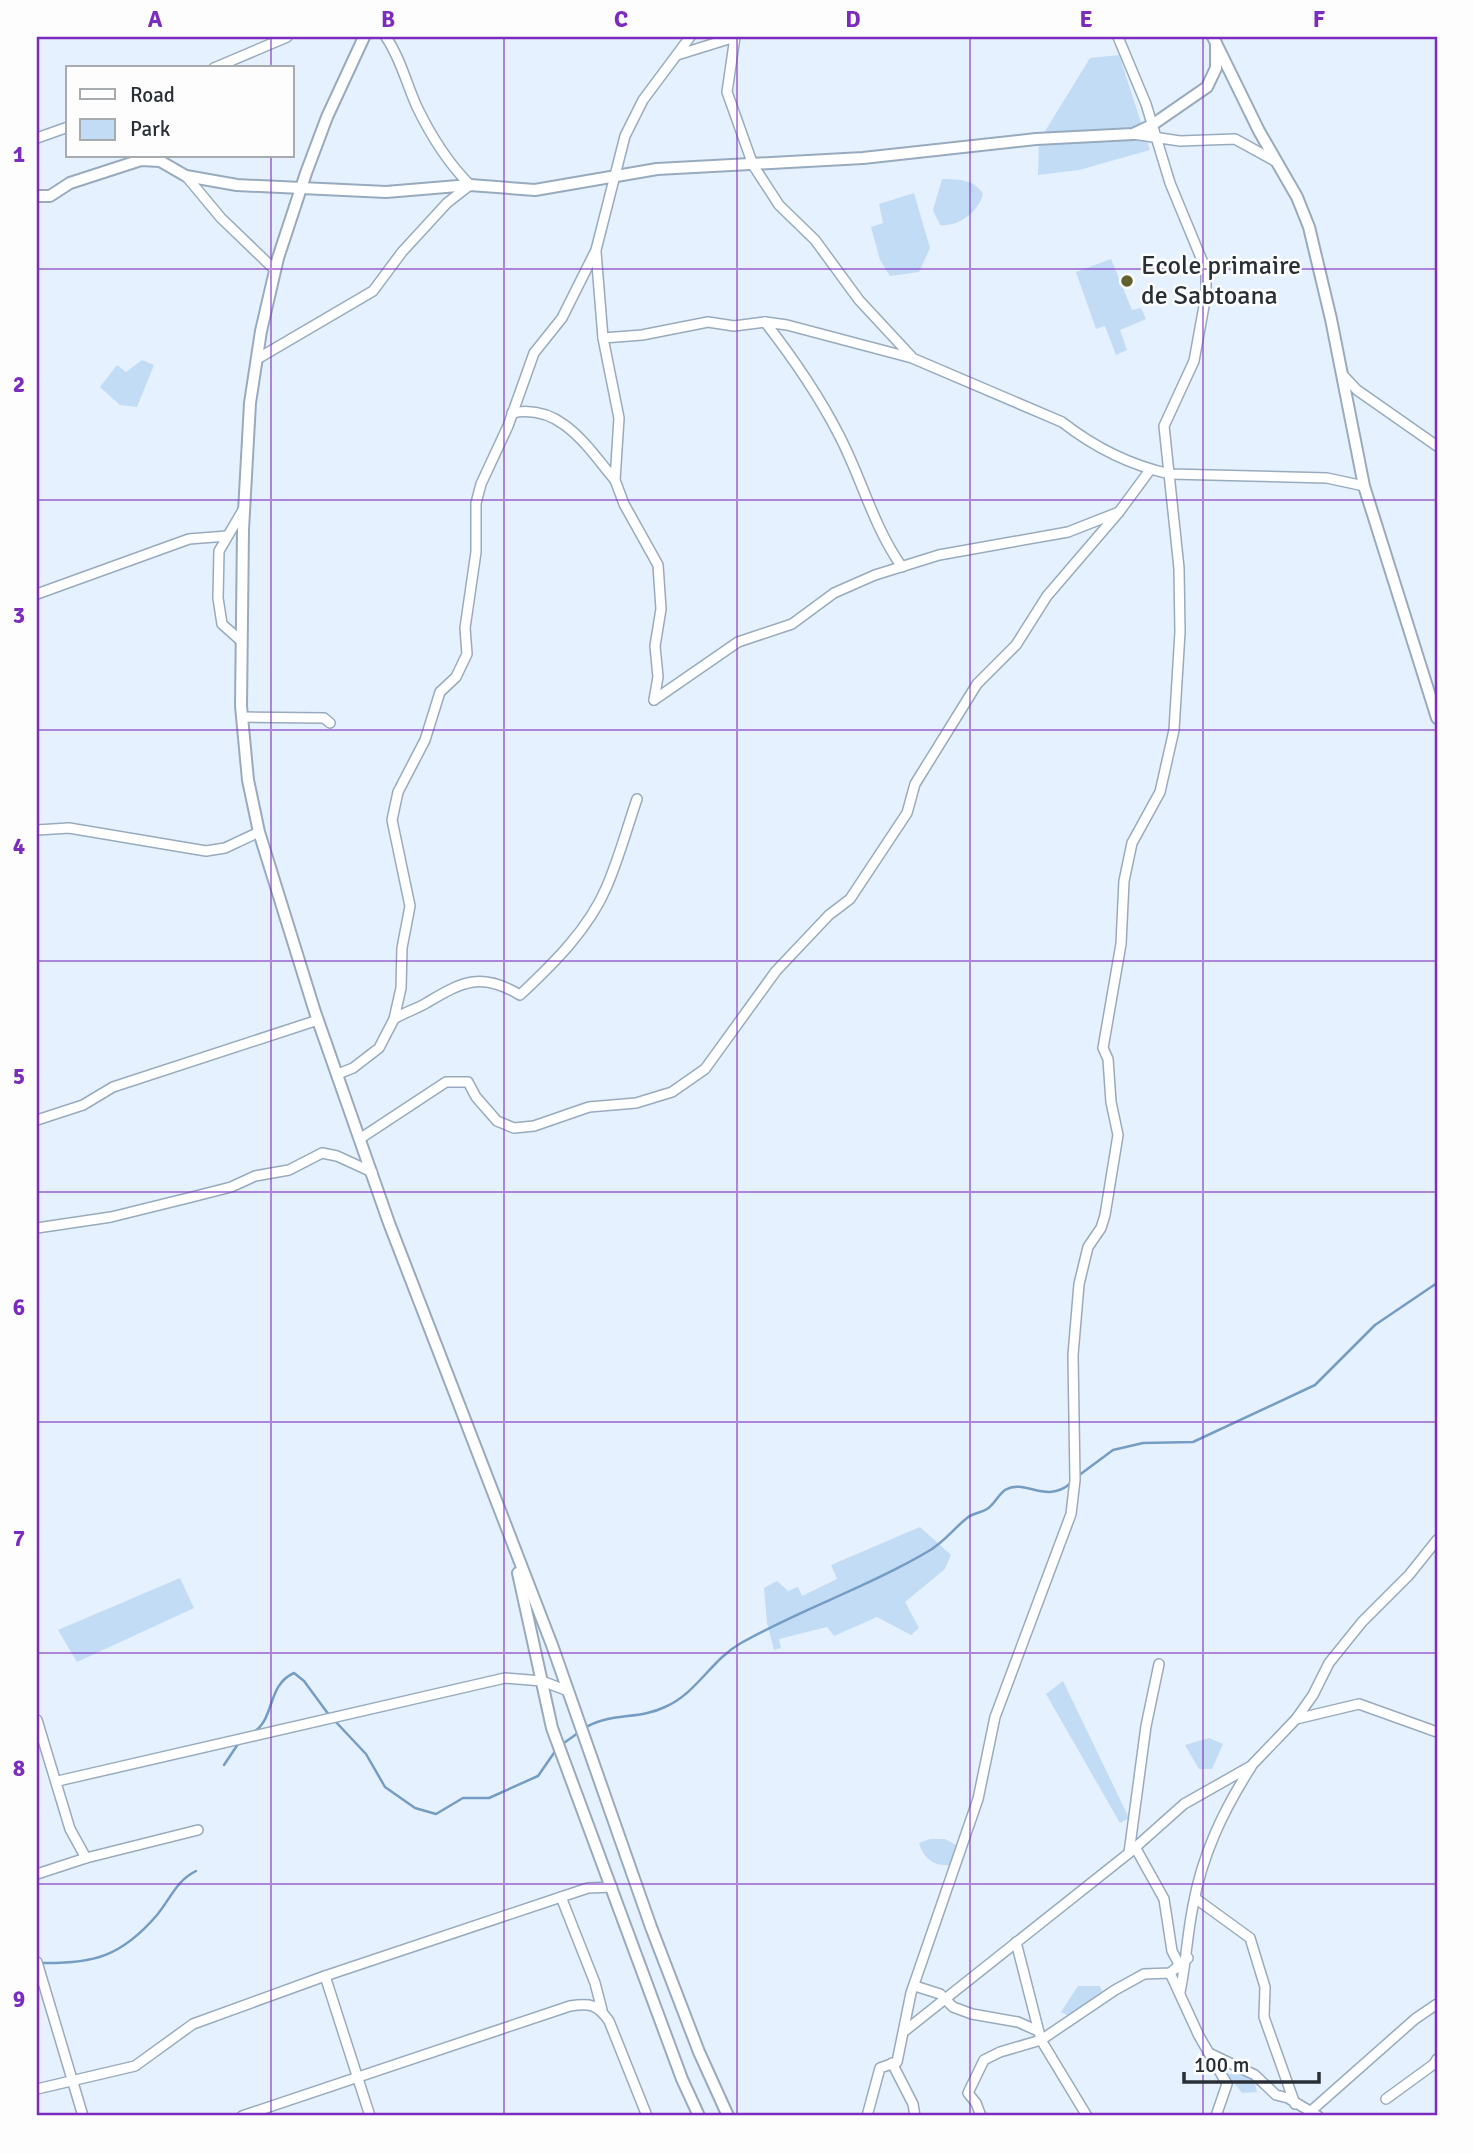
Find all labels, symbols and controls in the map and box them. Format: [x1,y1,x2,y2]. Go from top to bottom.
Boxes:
text: A [148,5,163,34]
text: B [381,5,395,34]
text: C [614,5,628,34]
text: D [845,5,861,34]
text: E [1079,5,1093,34]
text: F [1313,5,1325,34]
legend [66,66,294,158]
text: Road [130,82,175,108]
text: Park [130,116,171,142]
text: 1 [13,140,25,169]
place label: Ecole primaire de Sabtoana [1141,250,1301,312]
marker: Ecole primaire de Sabtoana [1119,273,1135,289]
text: 2 [13,370,25,399]
text: 3 [13,601,25,630]
text: 4 [13,832,25,861]
text: 5 [13,1062,25,1091]
text: 6 [13,1293,25,1322]
text: 7 [13,1524,25,1553]
text: 8 [13,1754,25,1783]
text: 9 [13,1985,25,2014]
scale bar [1184,2041,1318,2085]
text: 100 m [1194,2052,1249,2078]

